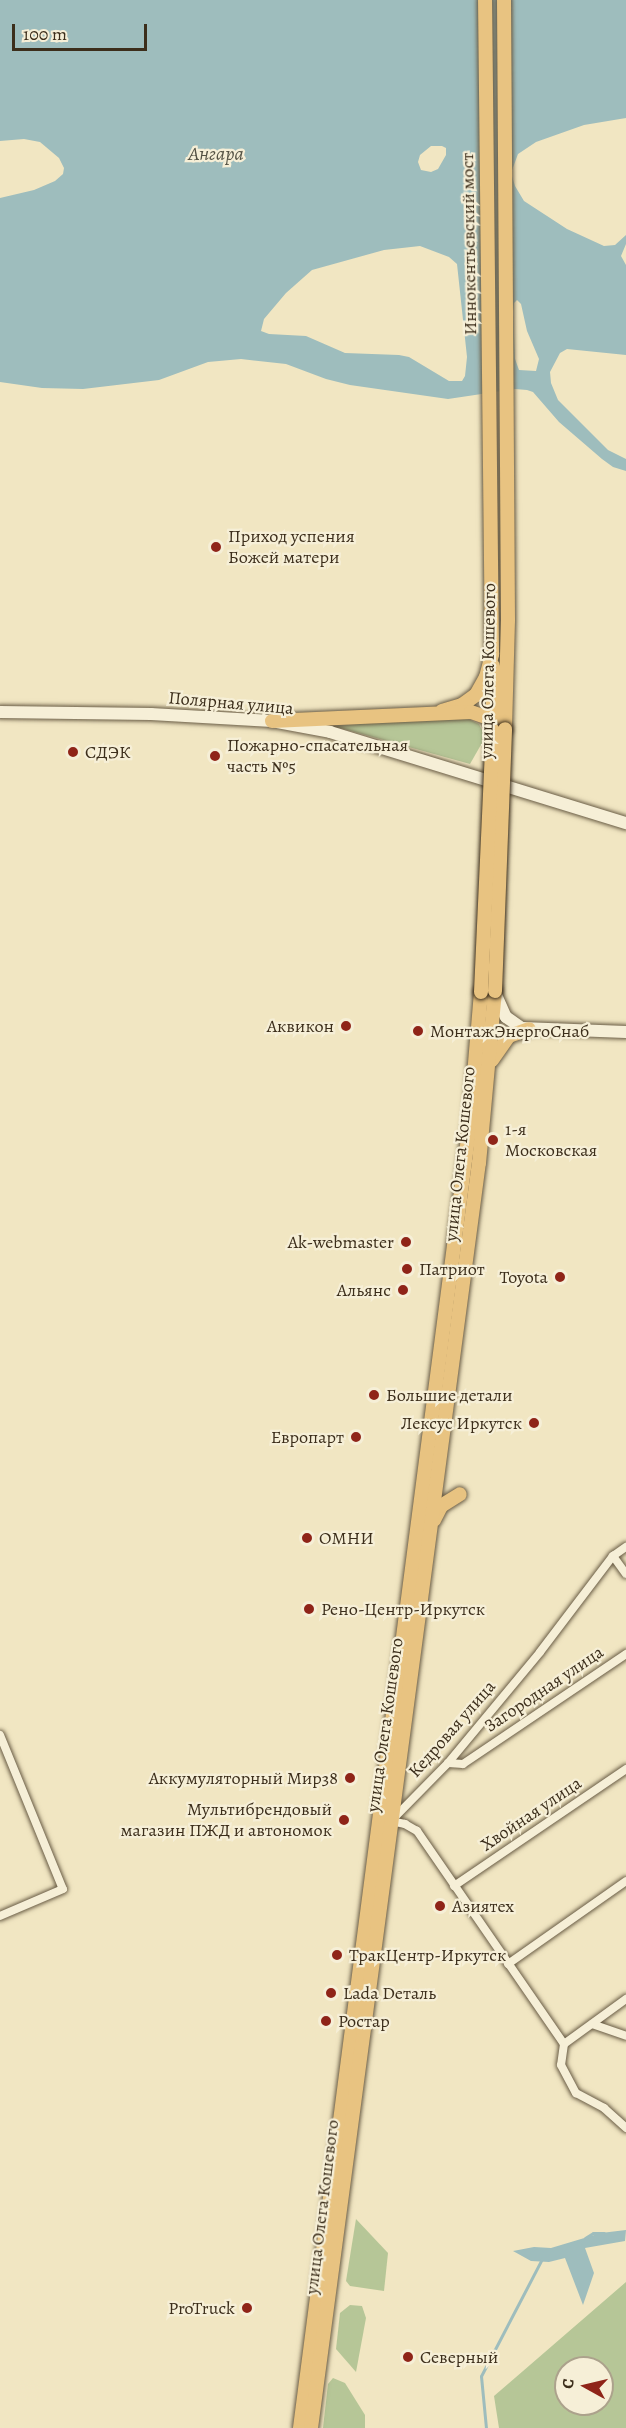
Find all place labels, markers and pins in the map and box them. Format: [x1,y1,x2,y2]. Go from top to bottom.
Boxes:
place label: Приход успения Божей матери [228,526,355,568]
marker: Приход успения Божей матери [209,540,223,554]
place label: Пожарно-спасательная часть №5 [227,735,408,777]
place label: СДЭК [85,741,130,763]
marker: СДЭК [66,745,80,759]
marker: Пожарно-спасательная часть №5 [208,749,222,763]
place label: Аквикон [267,1015,334,1037]
marker: Аквикон [339,1019,353,1033]
place label: МонтажЭнергоСнаб [430,1020,589,1042]
marker: МонтажЭнергоСнаб [411,1024,425,1038]
place label: 1-я Московская [505,1119,597,1162]
marker: 1-я Московская [486,1133,500,1147]
place label: Ak-webmaster [288,1231,394,1253]
marker: Ak-webmaster [399,1235,413,1249]
place label: Патриот [419,1258,485,1280]
marker: Патриот [400,1262,414,1276]
place label: Toyota [500,1266,548,1288]
marker: Toyota [553,1270,567,1284]
place label: Альянс [337,1279,391,1301]
marker: Альянс [396,1283,410,1297]
place label: Большие детали [386,1384,513,1406]
marker: Большие детали [367,1388,381,1402]
place label: Лексус Иркутск [401,1412,522,1434]
marker: Лексус Иркутск [527,1416,541,1430]
place label: Европарт [271,1426,344,1448]
marker: Европарт [349,1430,363,1444]
place label: ОМНИ [319,1527,374,1549]
marker: ОМНИ [300,1531,314,1545]
place label: Рено-Центр-Иркутск [321,1598,485,1620]
marker: Рено-Центр-Иркутск [302,1602,316,1616]
place label: Аккумуляторный Мир38 [149,1767,338,1789]
marker: Аккумуляторный Мир38 [343,1771,357,1785]
place label: Мультибрендовый магазин ПЖД и автономок [121,1799,332,1842]
marker: Мультибрендовый магазин ПЖД и автономок [337,1813,351,1827]
place label: Азиятех [452,1895,514,1917]
marker: Азиятех [433,1899,447,1913]
place label: ТракЦентр-Иркутск [349,1944,506,1966]
marker: ТракЦентр-Иркутск [330,1948,344,1962]
place label: Lada Dеталь [343,1982,436,2004]
marker: Lada Dеталь [324,1986,338,2000]
place label: Ростар [338,2010,390,2032]
marker: Ростар [319,2014,333,2028]
place label: ProTruck [168,2297,235,2319]
marker: ProTruck [240,2301,254,2315]
place label: Северный [420,2346,498,2368]
marker: Северный [401,2350,415,2364]

